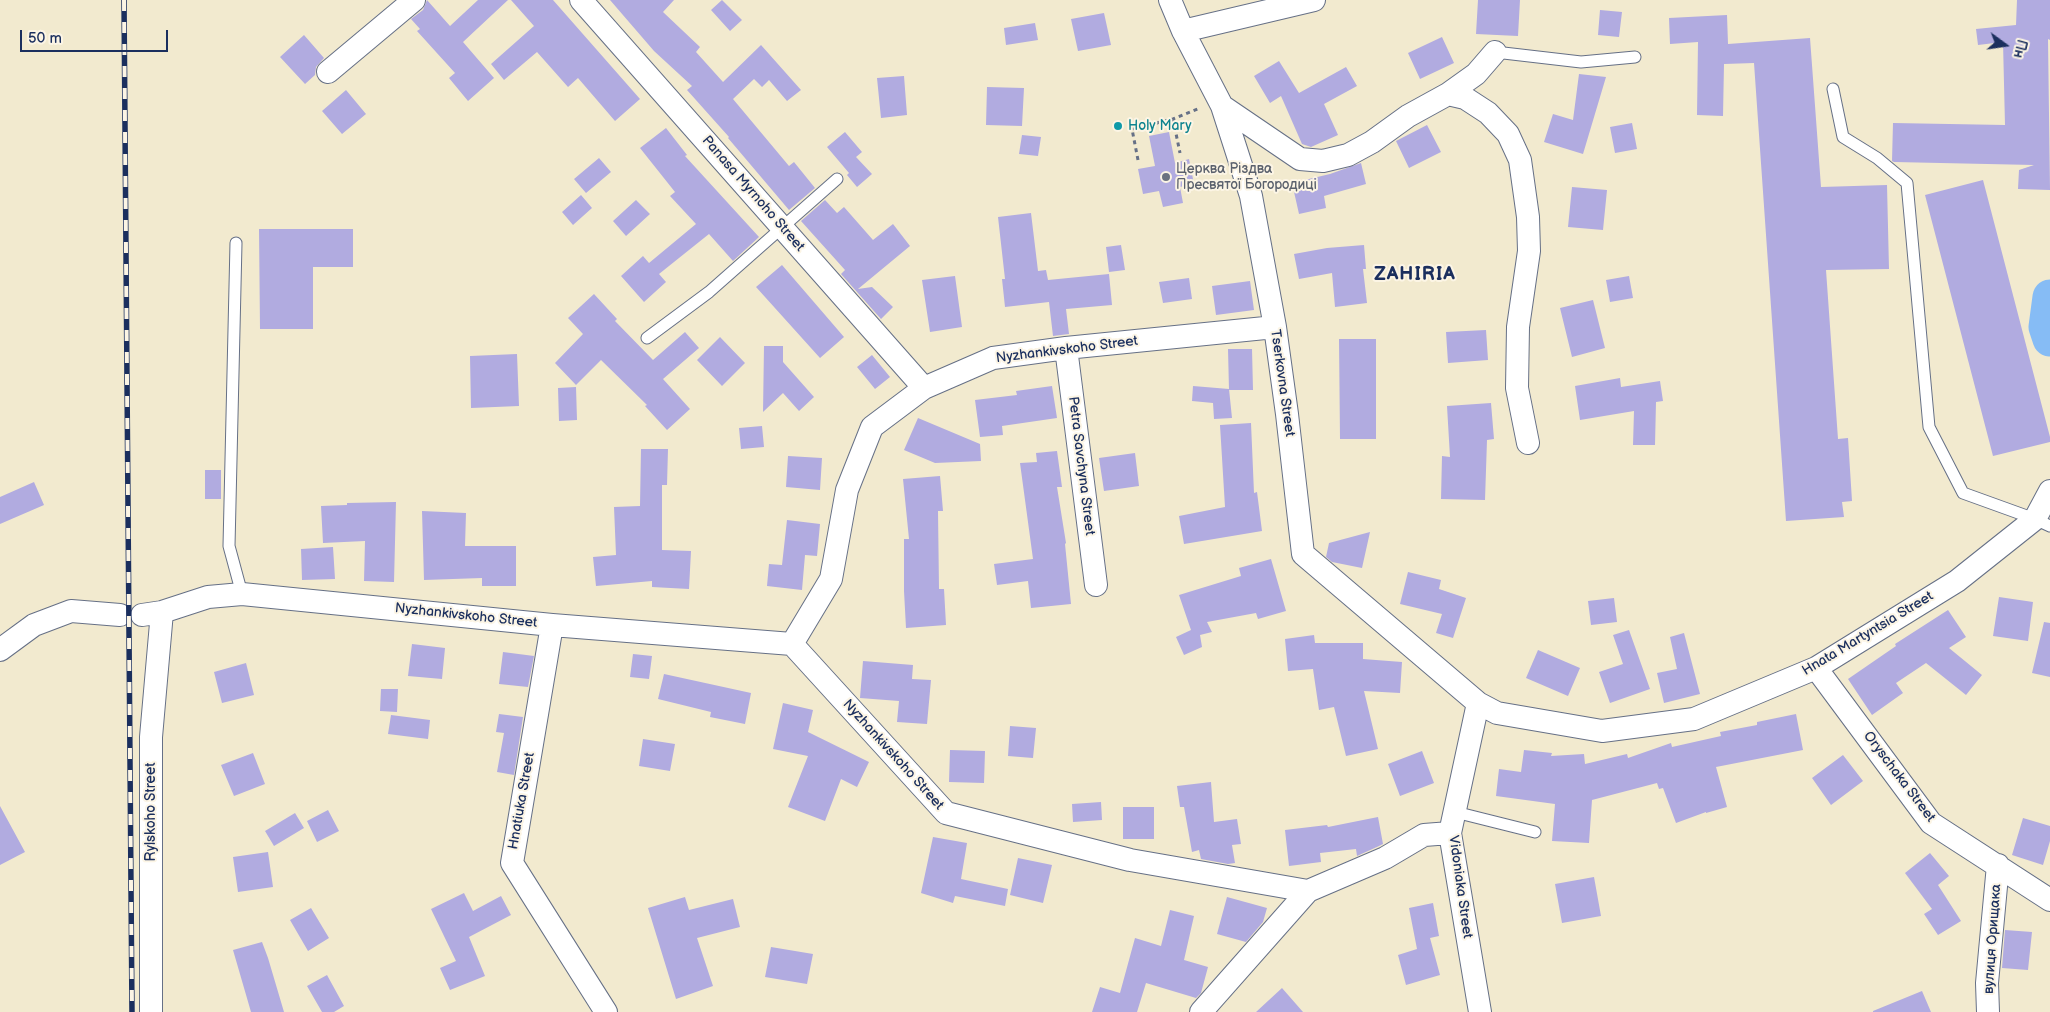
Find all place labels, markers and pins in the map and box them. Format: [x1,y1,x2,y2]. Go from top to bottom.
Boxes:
place label: Holy Mary [1128,118,1192,134]
marker: Holy Mary [1112,120,1124,132]
place label: Церква Різдва Пресвятої Богородиці [1176,161,1317,193]
marker: Церква Різдва Пресвятої Богородиці [1160,171,1172,183]

